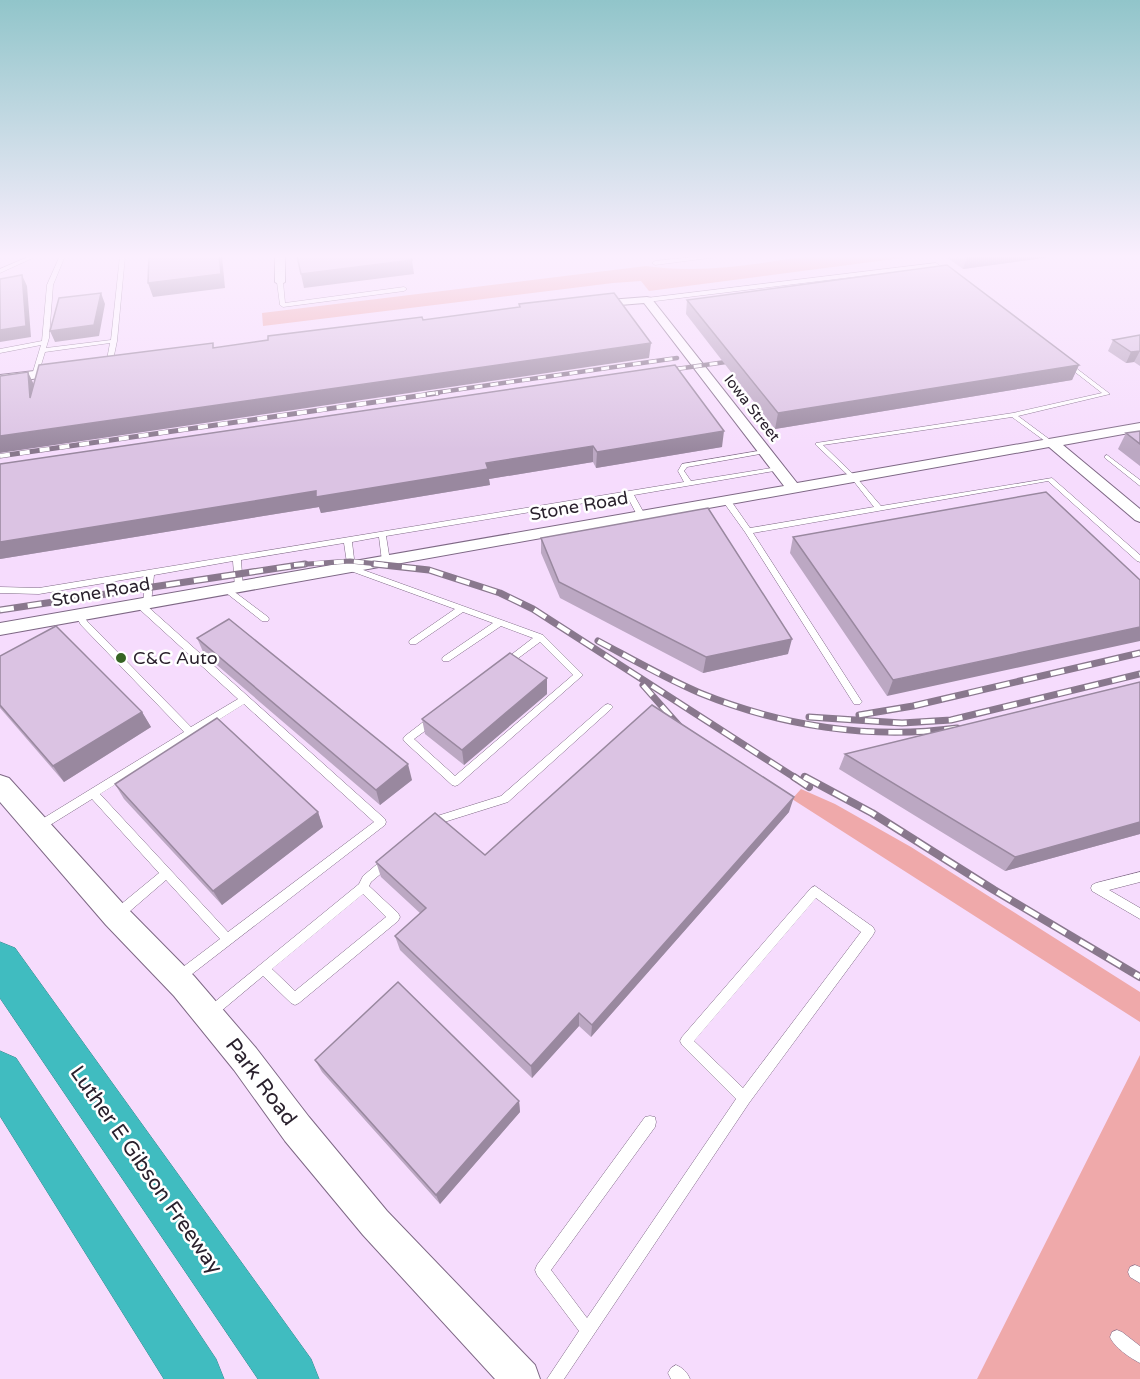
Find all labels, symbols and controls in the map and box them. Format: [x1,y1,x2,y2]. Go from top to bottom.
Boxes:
street label: Iowa Street [720,371,784,445]
street label: Stone Road [528,487,630,525]
street label: Stone Road [50,573,152,611]
place label: C&C Auto [133,647,218,669]
marker: C&C Auto [114,651,128,665]
street label: Park Road [220,1033,302,1131]
street label: Luther E Gibson Freeway [65,1061,227,1279]

